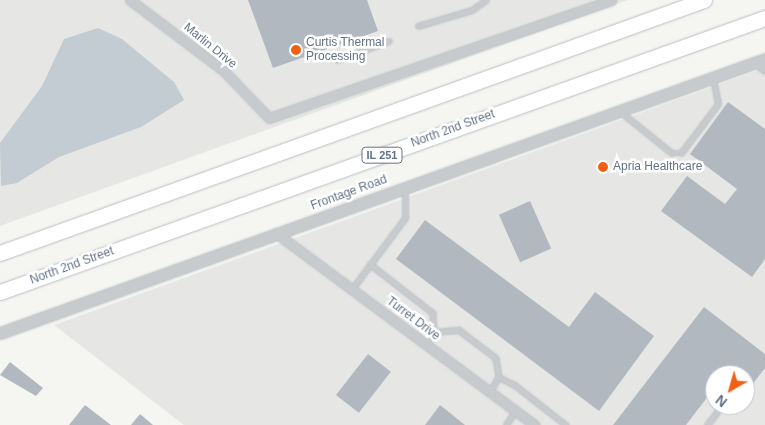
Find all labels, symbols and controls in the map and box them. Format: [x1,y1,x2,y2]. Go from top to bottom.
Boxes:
street label: Marlin Drive [181,20,239,72]
place label: Curtis Thermal Processing [306,36,385,64]
marker: Curtis Thermal Processing [290,44,302,56]
street label: North 2nd Street [409,107,497,151]
road number: IL 251 [361,146,403,164]
place label: Apria Healthcare [613,160,702,174]
marker: Apria Healthcare [597,161,609,173]
street label: Frontage Road [309,173,389,213]
street label: North 2nd Street [28,244,116,288]
street label: Turret Drive [384,294,442,344]
north arrow [705,365,755,415]
text: N [712,392,730,410]

